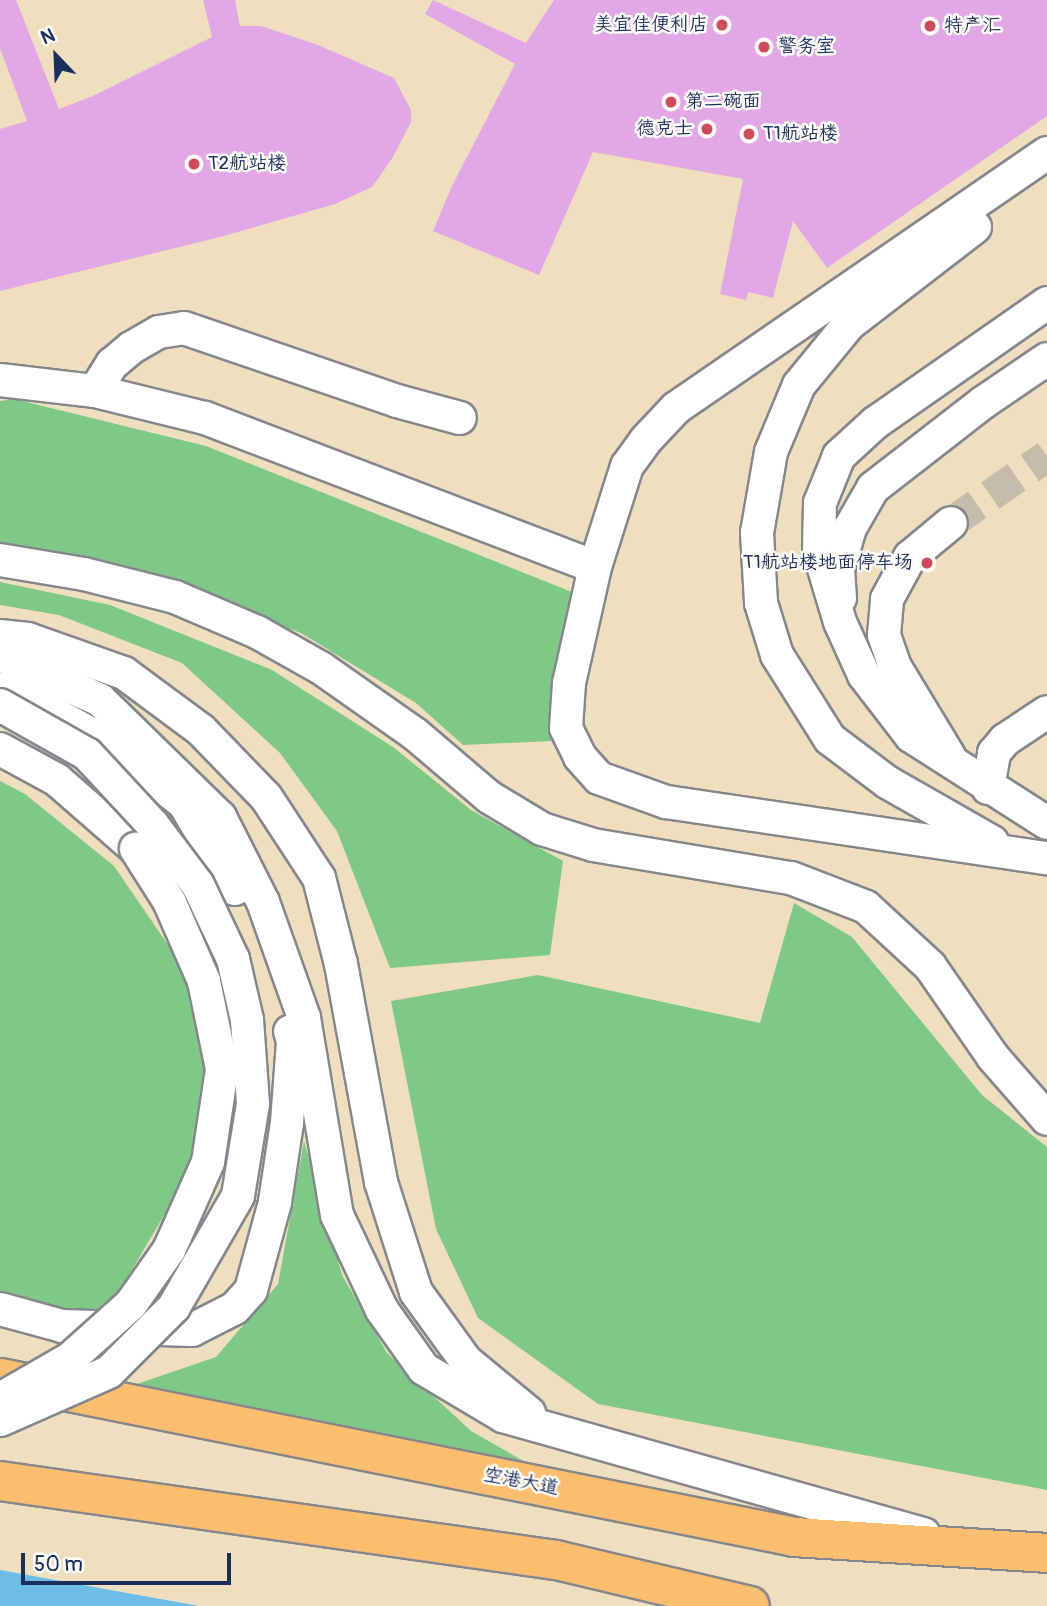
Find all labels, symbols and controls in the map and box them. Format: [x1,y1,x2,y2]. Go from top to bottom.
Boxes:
place label: 美宜佳便利店 [594,14,708,36]
place label: 特产汇 [944,15,1001,37]
marker: 美宜佳便利店 [714,17,730,33]
marker: 特产汇 [922,18,938,34]
north arrow [21,21,91,91]
text: N [37,23,58,50]
place label: 警务室 [778,36,835,58]
marker: 警务室 [756,39,772,55]
place label: 第二碗面 [685,91,761,113]
marker: 第二碗面 [663,94,679,110]
place label: 德克士 [636,118,693,140]
marker: 德克士 [699,121,715,137]
place label: T1航站楼 [763,123,838,145]
marker: T1航站楼 [741,126,757,142]
place label: T2航站楼 [208,153,286,175]
marker: T2航站楼 [186,156,202,172]
place label: T1航站楼地面停车场 [743,552,913,574]
marker: T1航站楼地面停车场 [919,555,935,571]
street label: 空港大道 [482,1464,560,1500]
scale bar [24,1540,234,1584]
text: 50 m [34,1551,83,1578]

